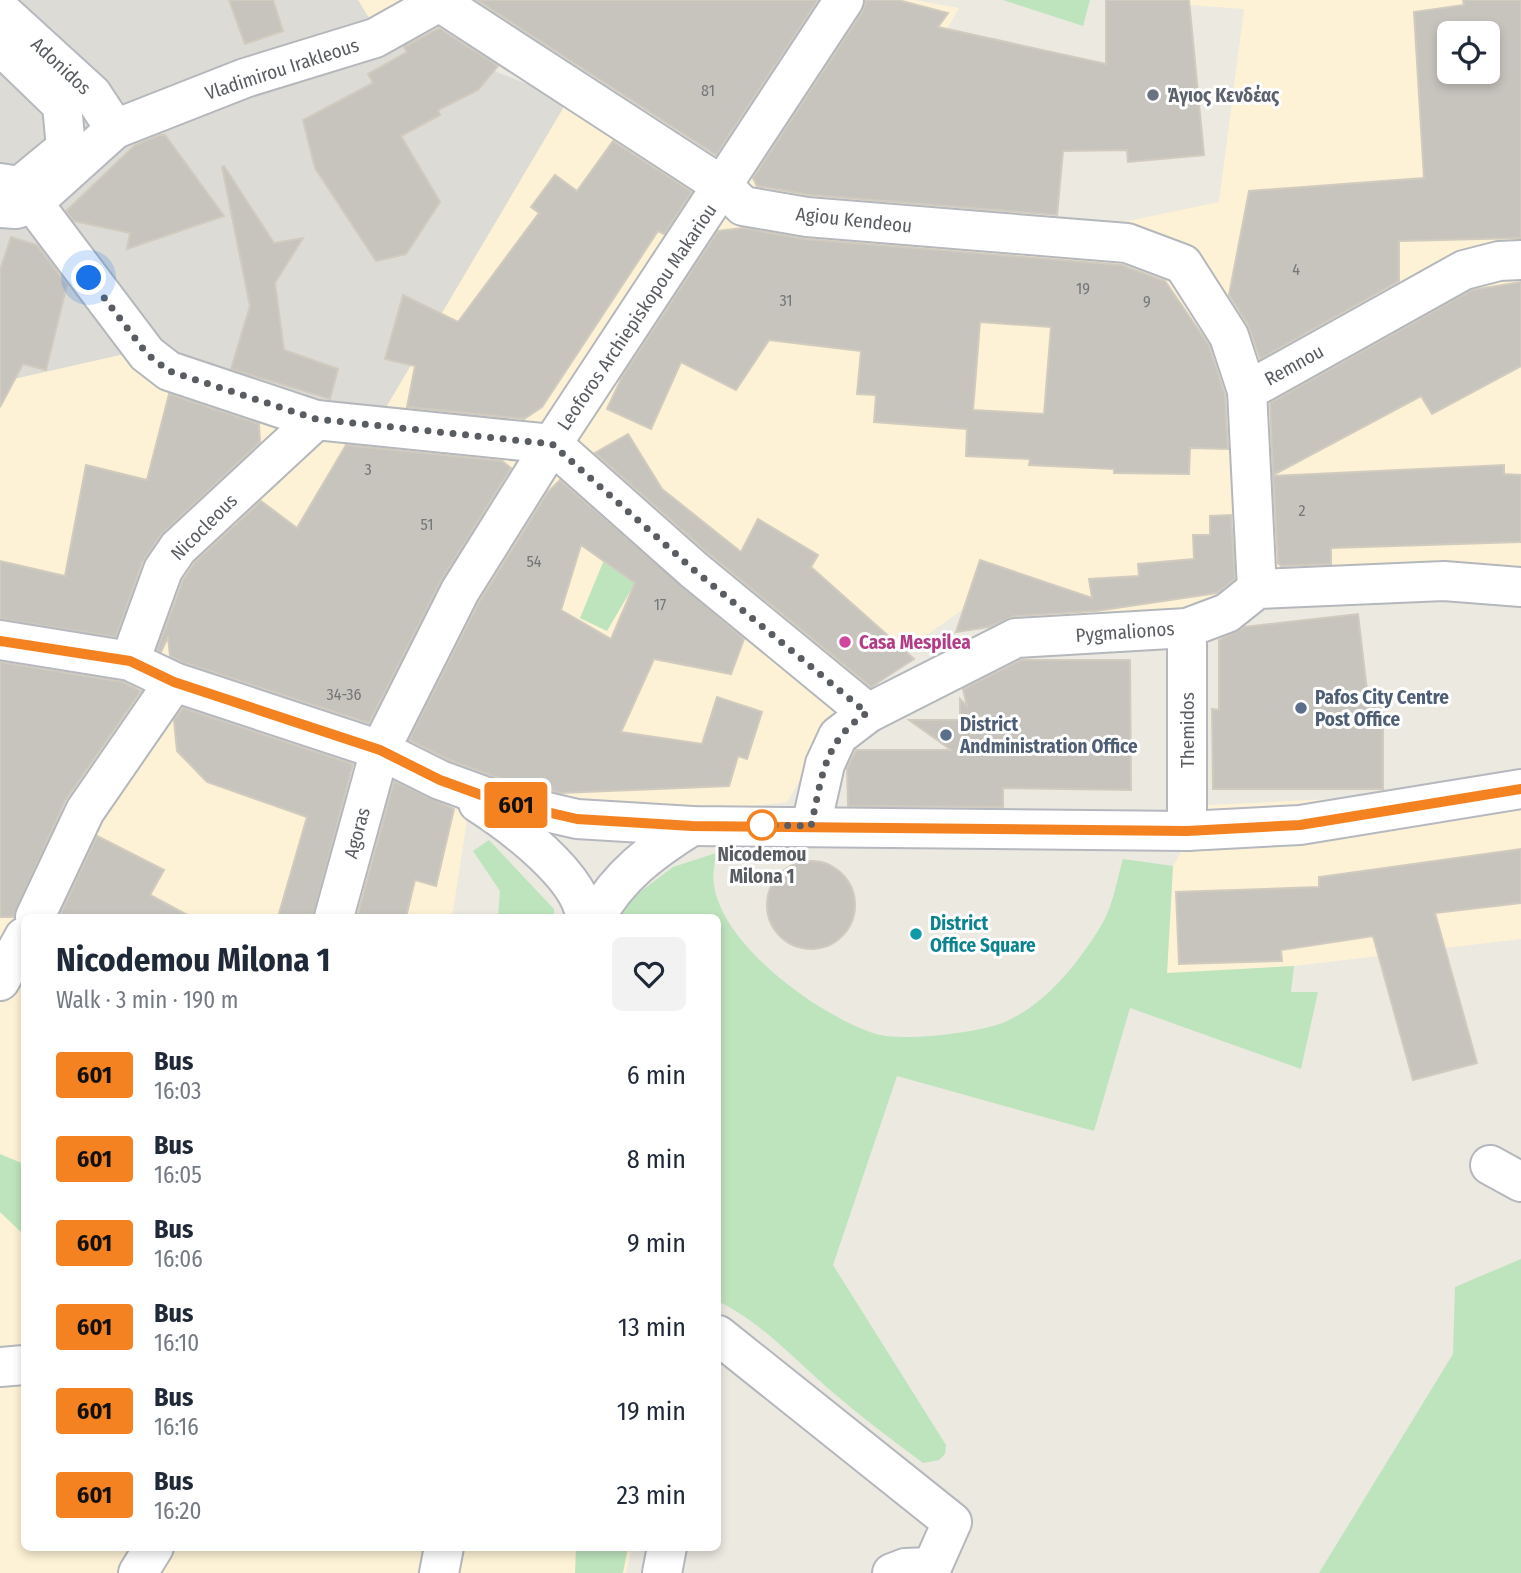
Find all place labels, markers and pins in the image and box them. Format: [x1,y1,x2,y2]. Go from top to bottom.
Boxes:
place label: Άγιος Κενδέας [1167,84,1280,107]
marker: Άγιος Κενδέας [1145,87,1161,103]
place label: Casa Mespilea [859,631,971,654]
marker: Casa Mespilea [837,634,853,650]
place label: Pafos City Centre Post Office [1315,686,1449,731]
marker: Pafos City Centre Post Office [1293,700,1309,716]
place label: District Andministration Office [959,713,1138,758]
marker: District Andministration Office [938,727,954,743]
marker: Nicodemou Milona 1 [747,810,777,840]
place label: Nicodemou Milona 1 [718,843,806,888]
place label: District Office Square [930,912,1036,957]
marker: District Office Square [908,926,924,942]

